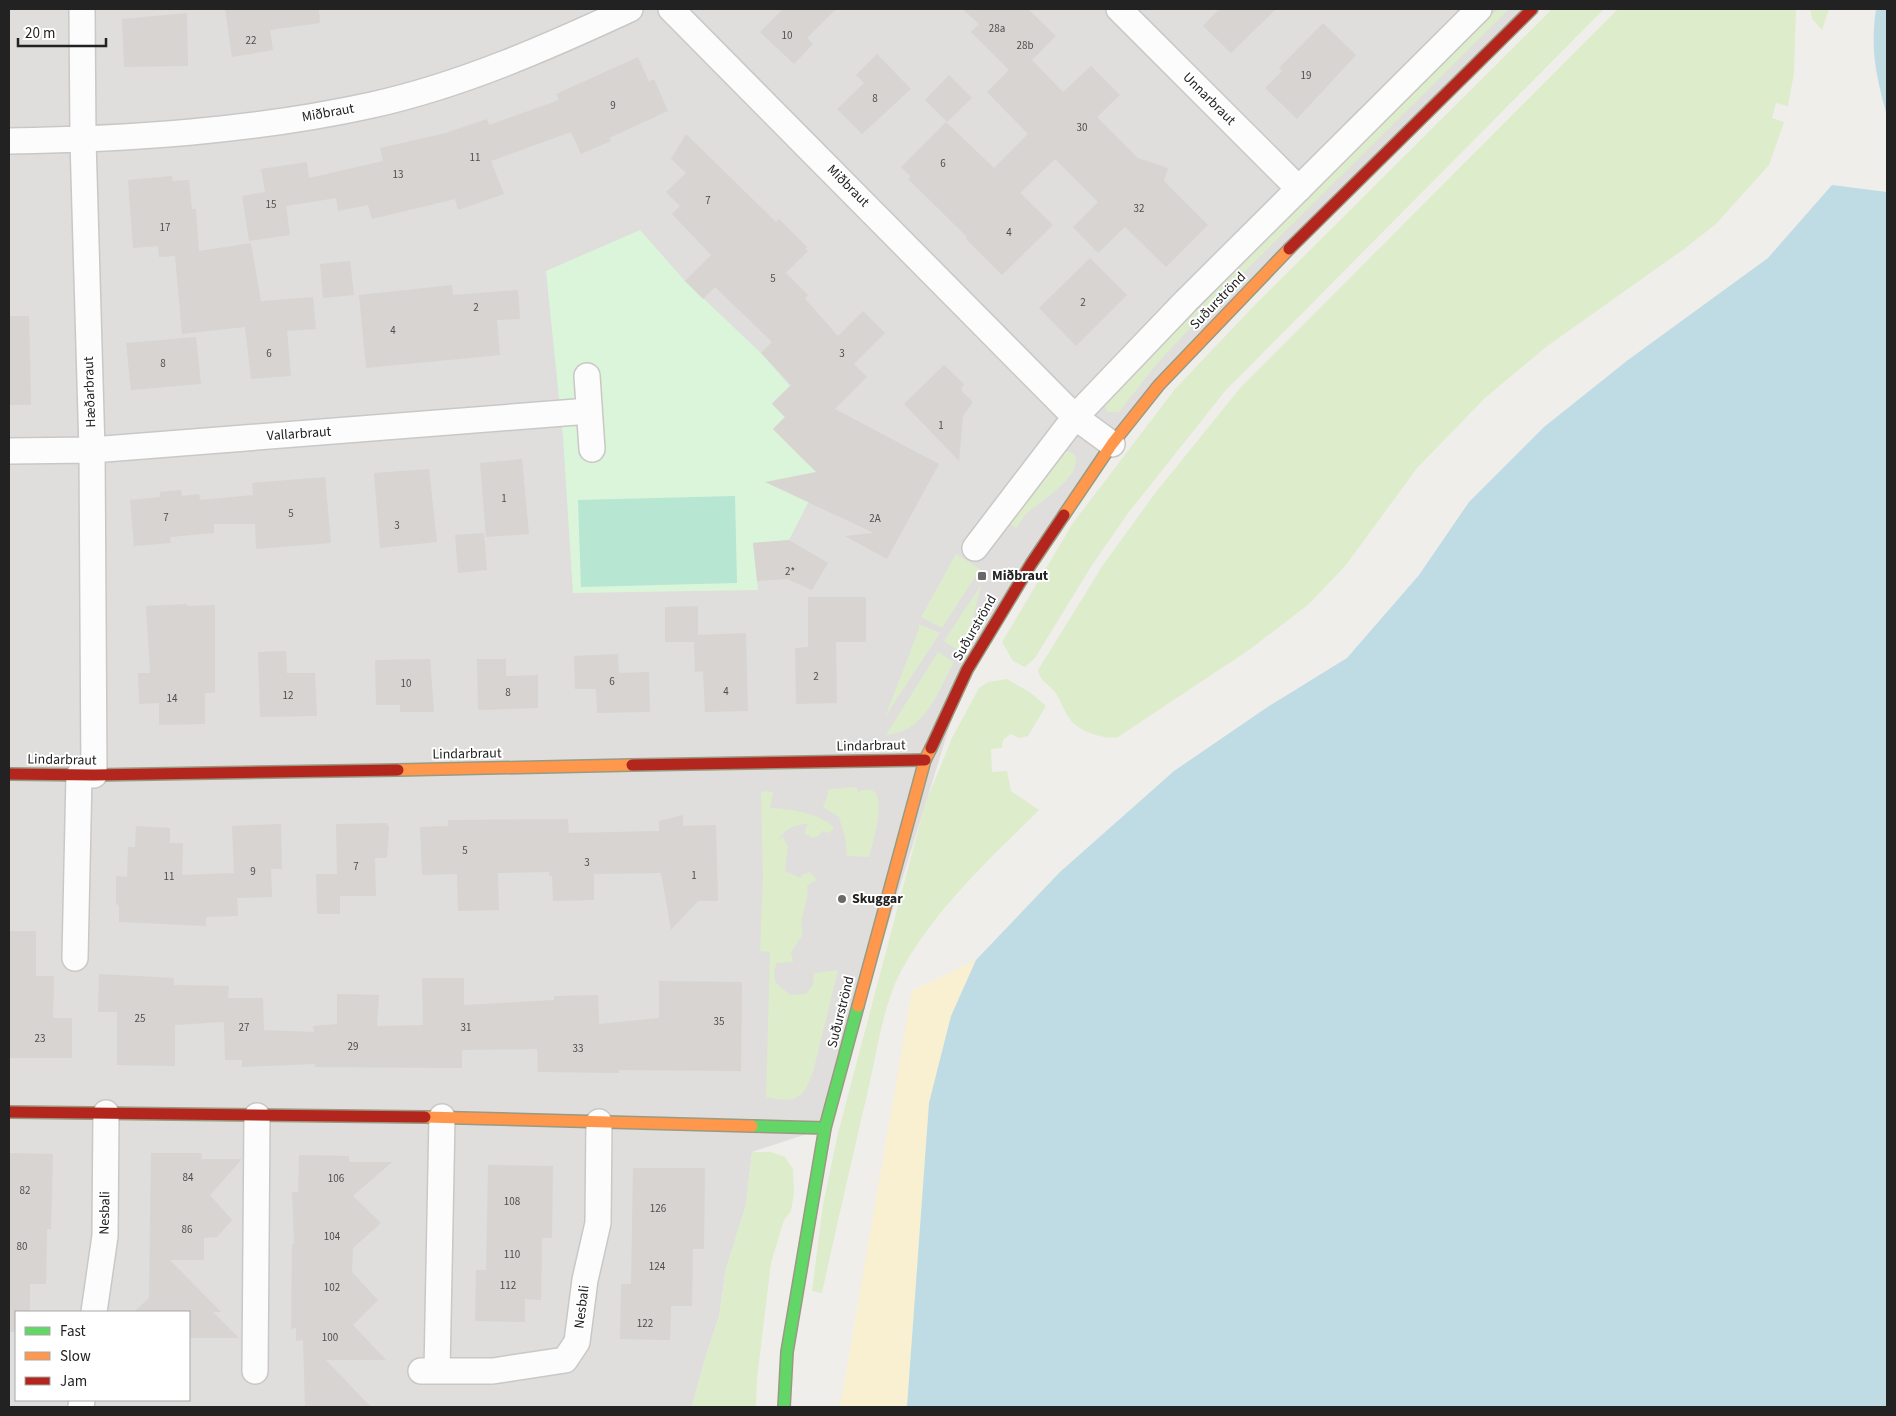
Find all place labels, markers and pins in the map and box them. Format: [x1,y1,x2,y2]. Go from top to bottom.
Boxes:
place label: Miðbraut [992,566,1049,586]
marker: Miðbraut [976,570,988,582]
place label: Skuggar [852,889,903,909]
marker: Skuggar [836,893,848,905]

